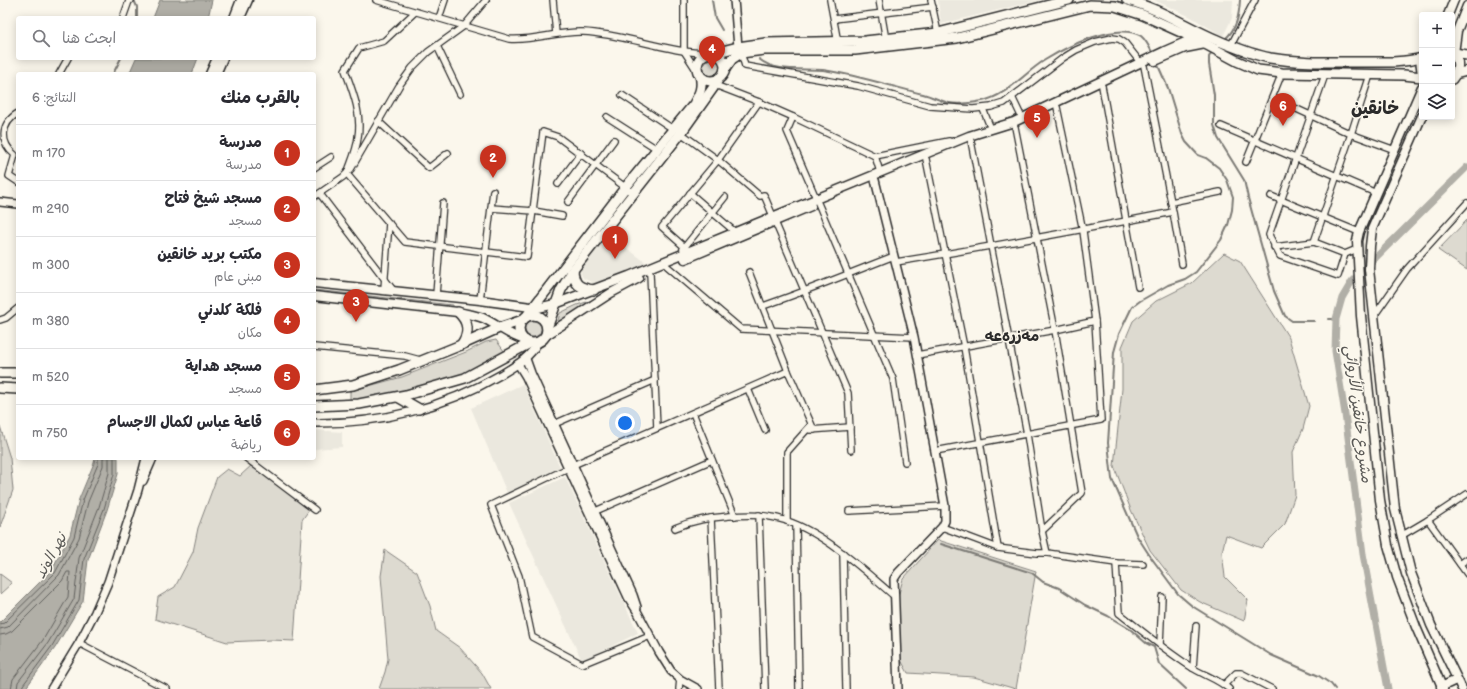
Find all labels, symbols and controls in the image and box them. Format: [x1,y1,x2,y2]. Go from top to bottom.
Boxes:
map controls [1419,12,1455,120]
button: + [1419,12,1455,48]
search box [16,16,316,60]
icon: search [30,27,52,49]
text: ابحث هنا [62,29,116,48]
pin: 4 [699,36,725,69]
button: − [1419,48,1455,84]
button: layers [1419,84,1455,120]
text: بالقرب منك [221,88,300,108]
text: النتائج: 6 [32,90,76,106]
pin: 6 [1270,93,1296,126]
district label: خانقين [1351,98,1399,119]
pin: 5 [1024,105,1050,138]
text: مدرسة [219,133,262,152]
text: 170 m [32,145,65,161]
text: 1 [284,145,290,161]
pin: 2 [480,145,506,178]
text: مدرسة [226,157,262,173]
text: مسجد شيخ فتاح [164,189,262,208]
text: 290 m [32,201,69,217]
text: 2 [283,201,291,217]
text: مسجد [229,213,262,229]
pin: 1 [602,226,628,259]
text: مكتب بريد خانقين [157,245,262,264]
text: 300 m [32,257,70,273]
text: 3 [283,257,291,273]
text: مبنى عام [214,269,262,285]
pin: 3 [343,289,369,322]
text: فلكة كلدني [198,301,262,320]
text: 380 m [32,313,70,329]
text: 4 [283,313,291,329]
text: مكان [238,325,262,341]
district label: مەزرەعە [985,327,1039,346]
water label: مشروع خانقين الأروائي [1337,344,1377,484]
text: مسجد هداية [185,357,262,376]
text: 520 m [32,369,69,385]
text: 5 [283,369,291,385]
text: مسجد [229,381,262,397]
text: قاعة عباس لكمال الاجسام [107,413,262,432]
your location [615,413,635,433]
text: 750 m [32,425,68,441]
text: 6 [283,425,291,441]
text: رياضة [231,437,262,453]
water label: نهر الوند [31,528,72,582]

